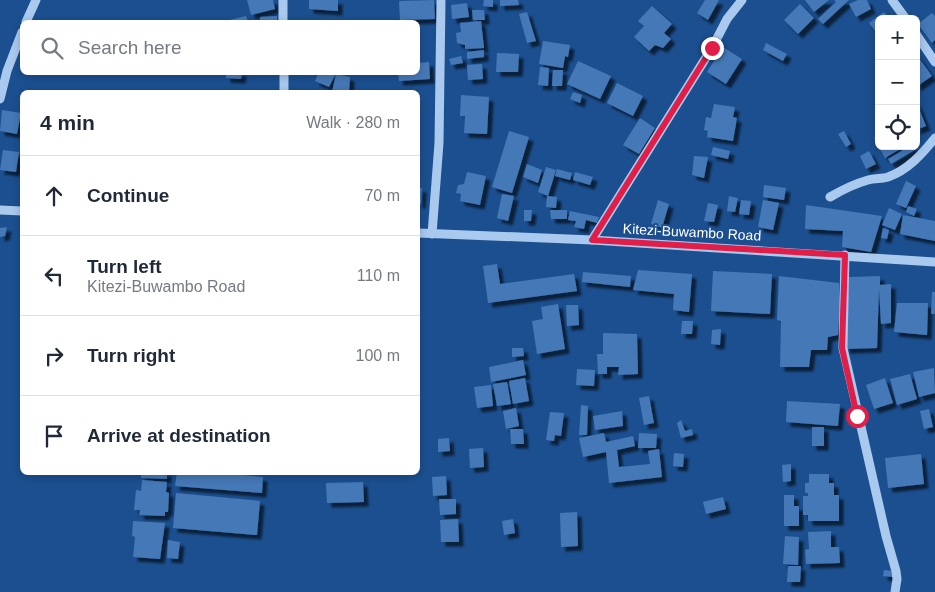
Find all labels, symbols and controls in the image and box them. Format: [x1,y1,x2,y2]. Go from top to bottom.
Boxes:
map controls [875,15,920,150]
button: + [875,15,920,60]
search box [20,20,420,75]
icon: search [38,34,66,62]
text: Search here [78,37,182,58]
route end [701,37,724,60]
button: − [875,60,920,105]
button: locate [875,105,920,150]
text: 4 min [40,111,95,134]
text: Walk · 280 m [306,114,400,131]
icon: ahead [40,182,68,210]
text: Continue [87,185,169,206]
text: 70 m [364,187,400,204]
street label: Kitezi-Buwambo Road [622,220,762,244]
text: Turn left [87,256,162,277]
icon: left [40,262,68,290]
text: 110 m [357,267,400,284]
text: Kitezi-Buwambo Road [87,278,245,295]
icon: right [40,342,68,370]
text: Turn right [87,345,175,366]
text: 100 m [356,347,400,364]
route start [846,405,869,428]
icon: arrive [40,422,68,450]
text: Arrive at destination [87,425,271,446]

